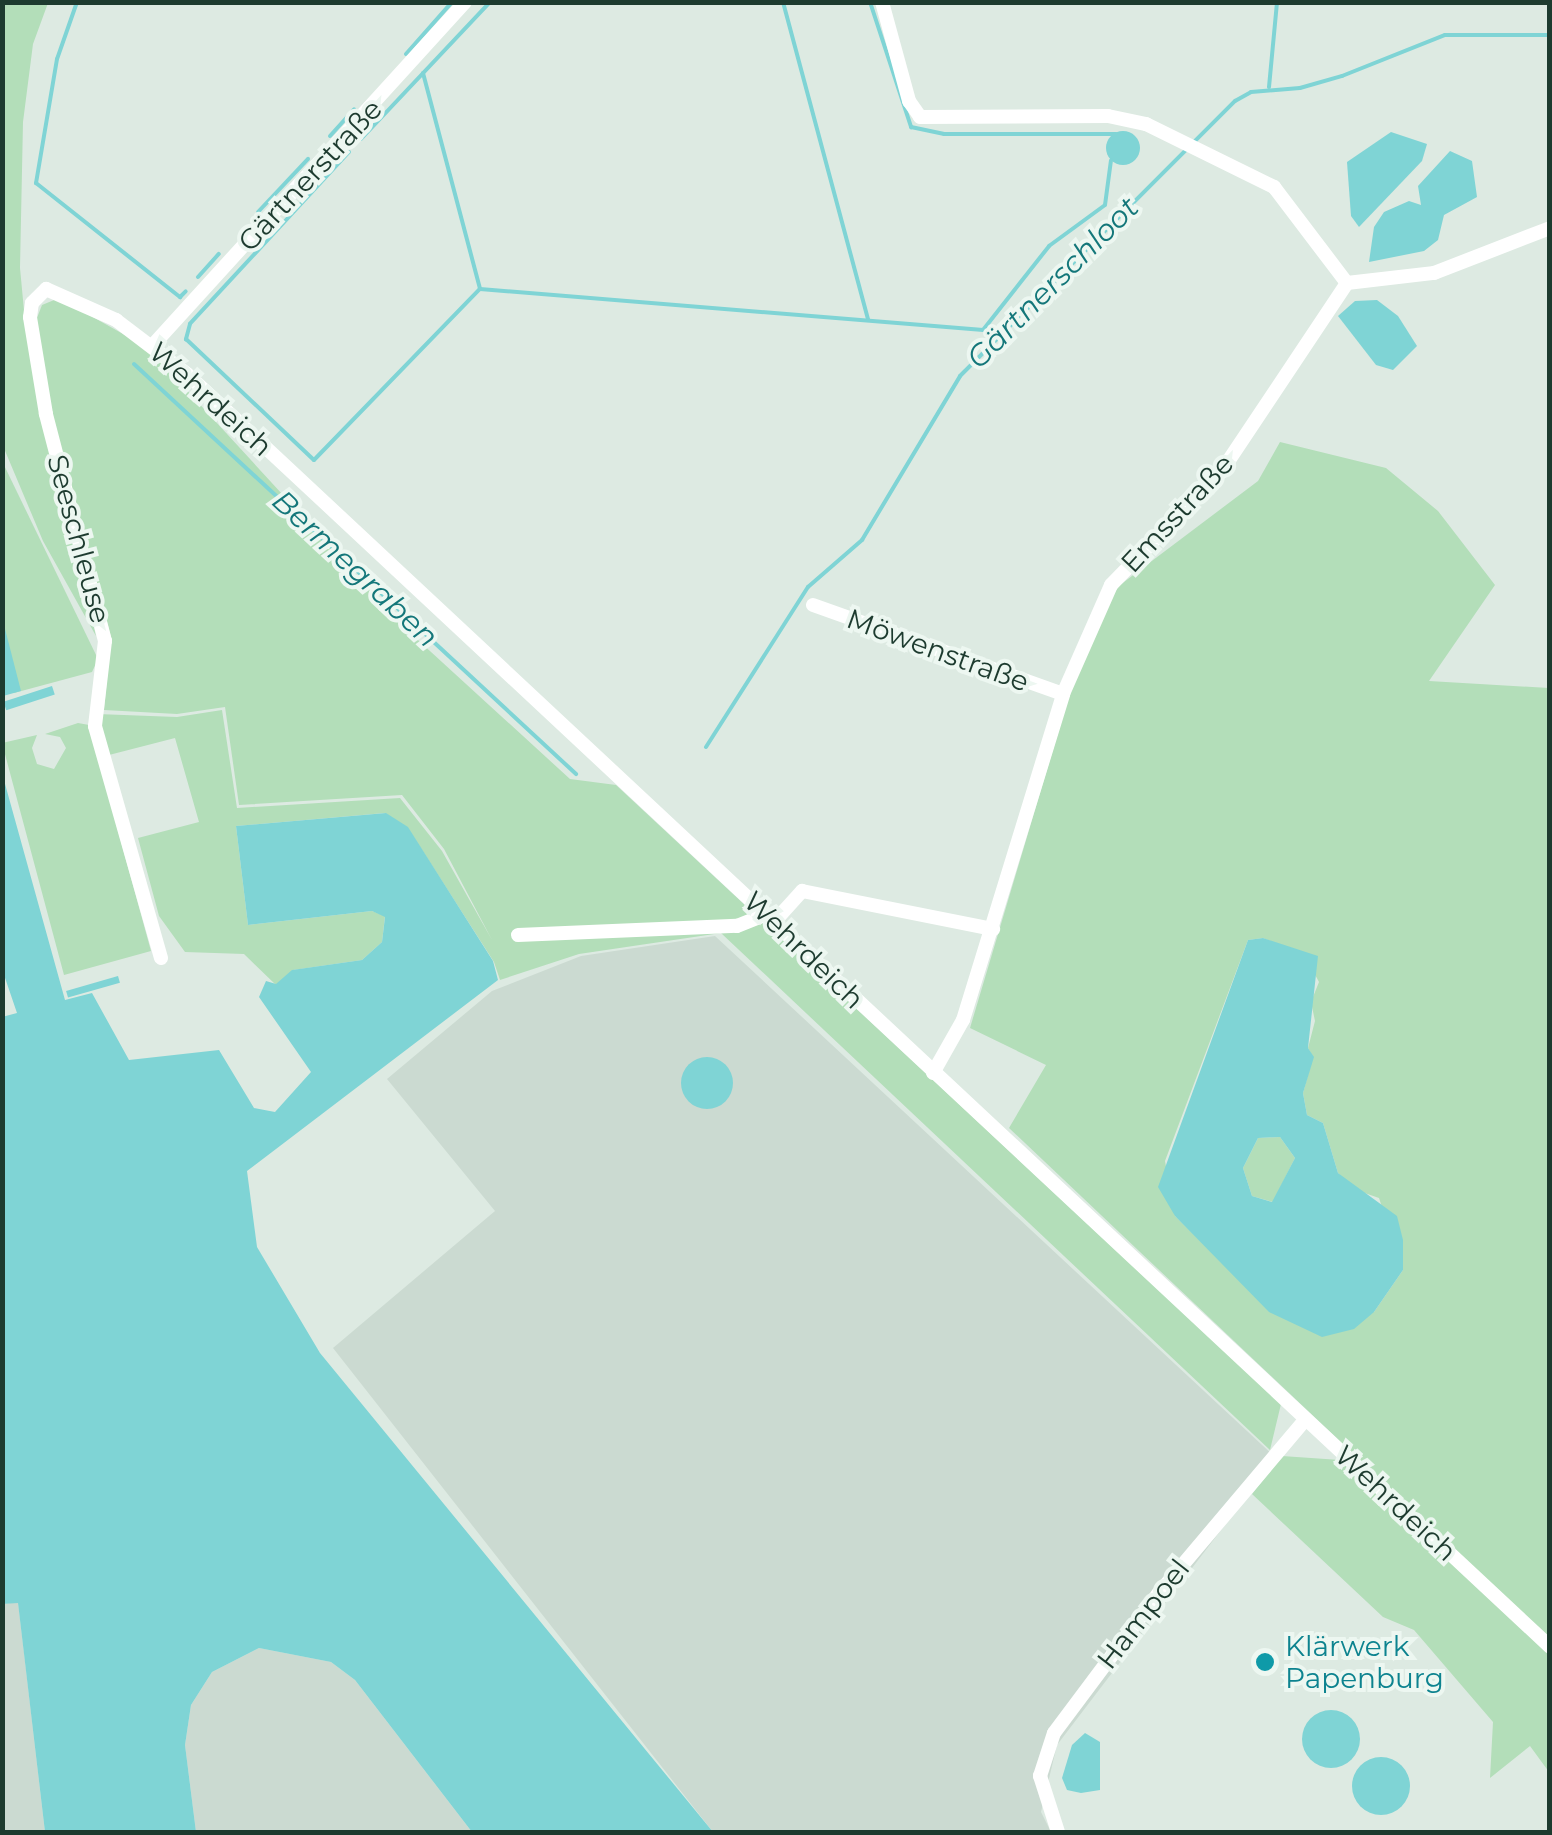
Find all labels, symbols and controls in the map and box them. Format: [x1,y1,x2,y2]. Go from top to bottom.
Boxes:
street label: Gärtnerstraße [231,92,389,258]
water label: Gärtnerschloot [960,190,1146,376]
street label: Wehrdeich [142,335,280,463]
street label: Emsstraße [1114,447,1240,579]
street label: Seeschleuse [40,451,118,627]
water label: Bermegraben [265,483,445,655]
street label: Möwenstraße [842,602,1034,698]
street label: Wehrdeich [737,884,871,1016]
street label: Wehrdeich [1328,1438,1464,1568]
street label: Hampoel [1090,1552,1196,1676]
place label: Klärwerk Papenburg [1285,1629,1444,1695]
marker: Klärwerk Papenburg [1254,1651,1276,1673]

